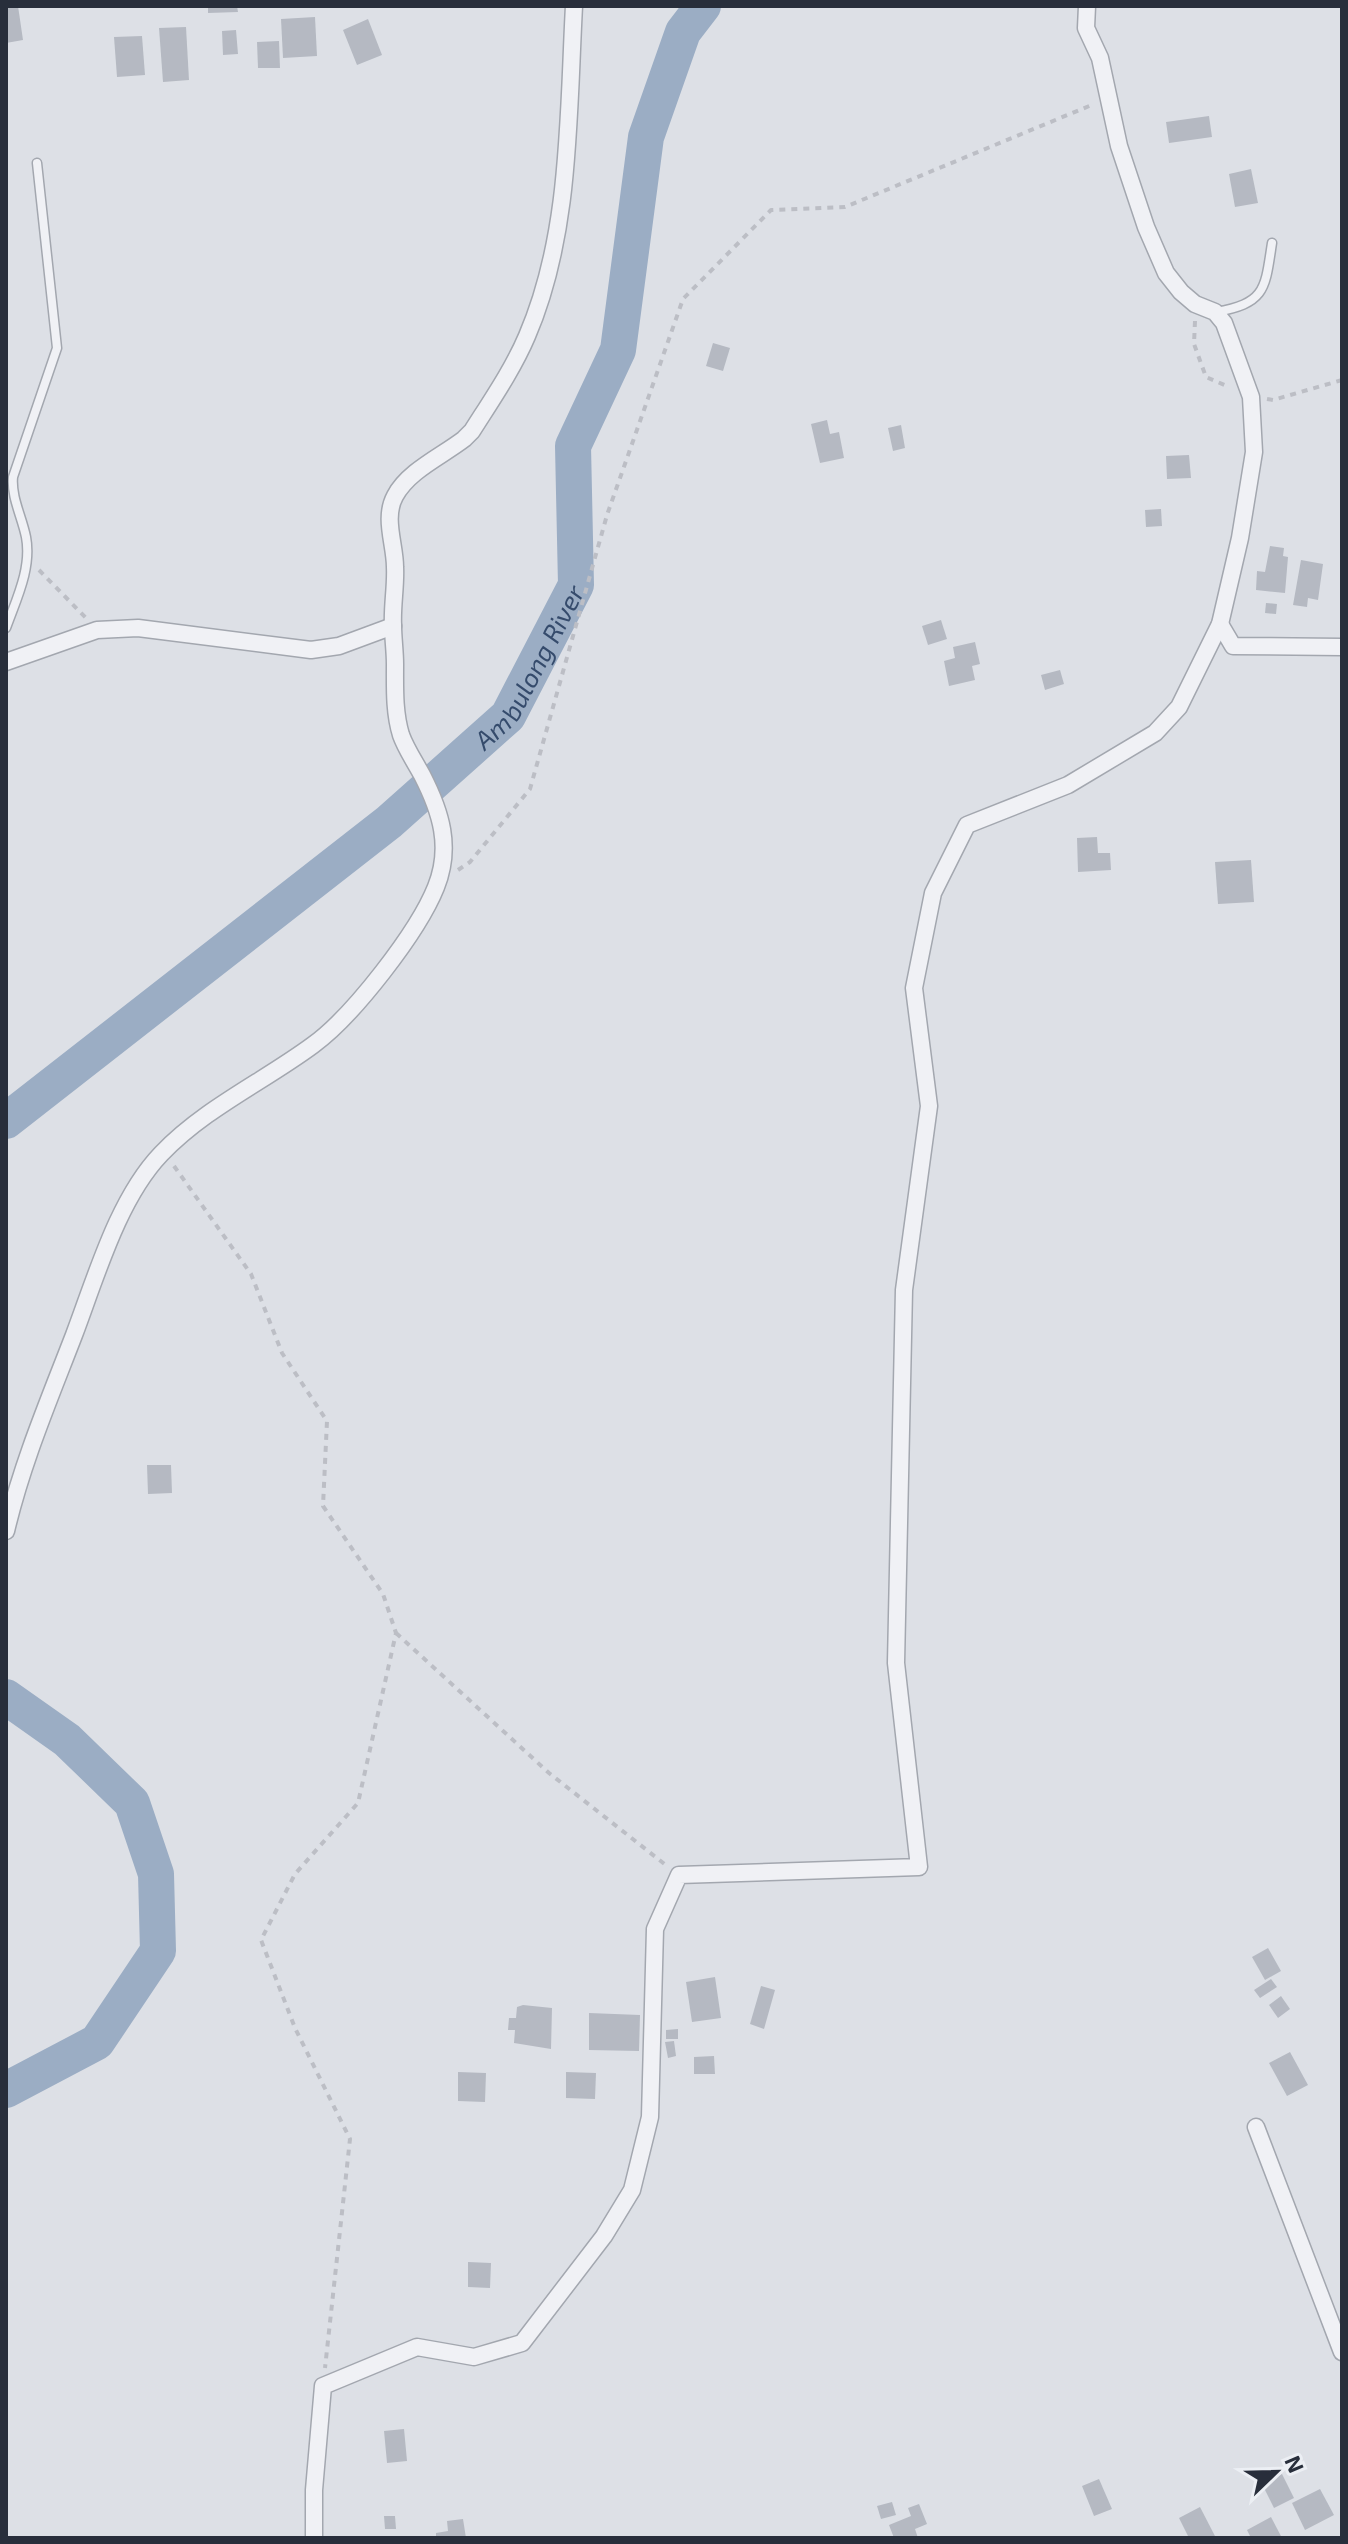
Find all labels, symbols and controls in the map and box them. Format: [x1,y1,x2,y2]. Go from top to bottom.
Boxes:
water label: Ambulong River [466,578,589,755]
north arrow [1236,2432,1316,2512]
text: N [1280,2451,1310,2476]

